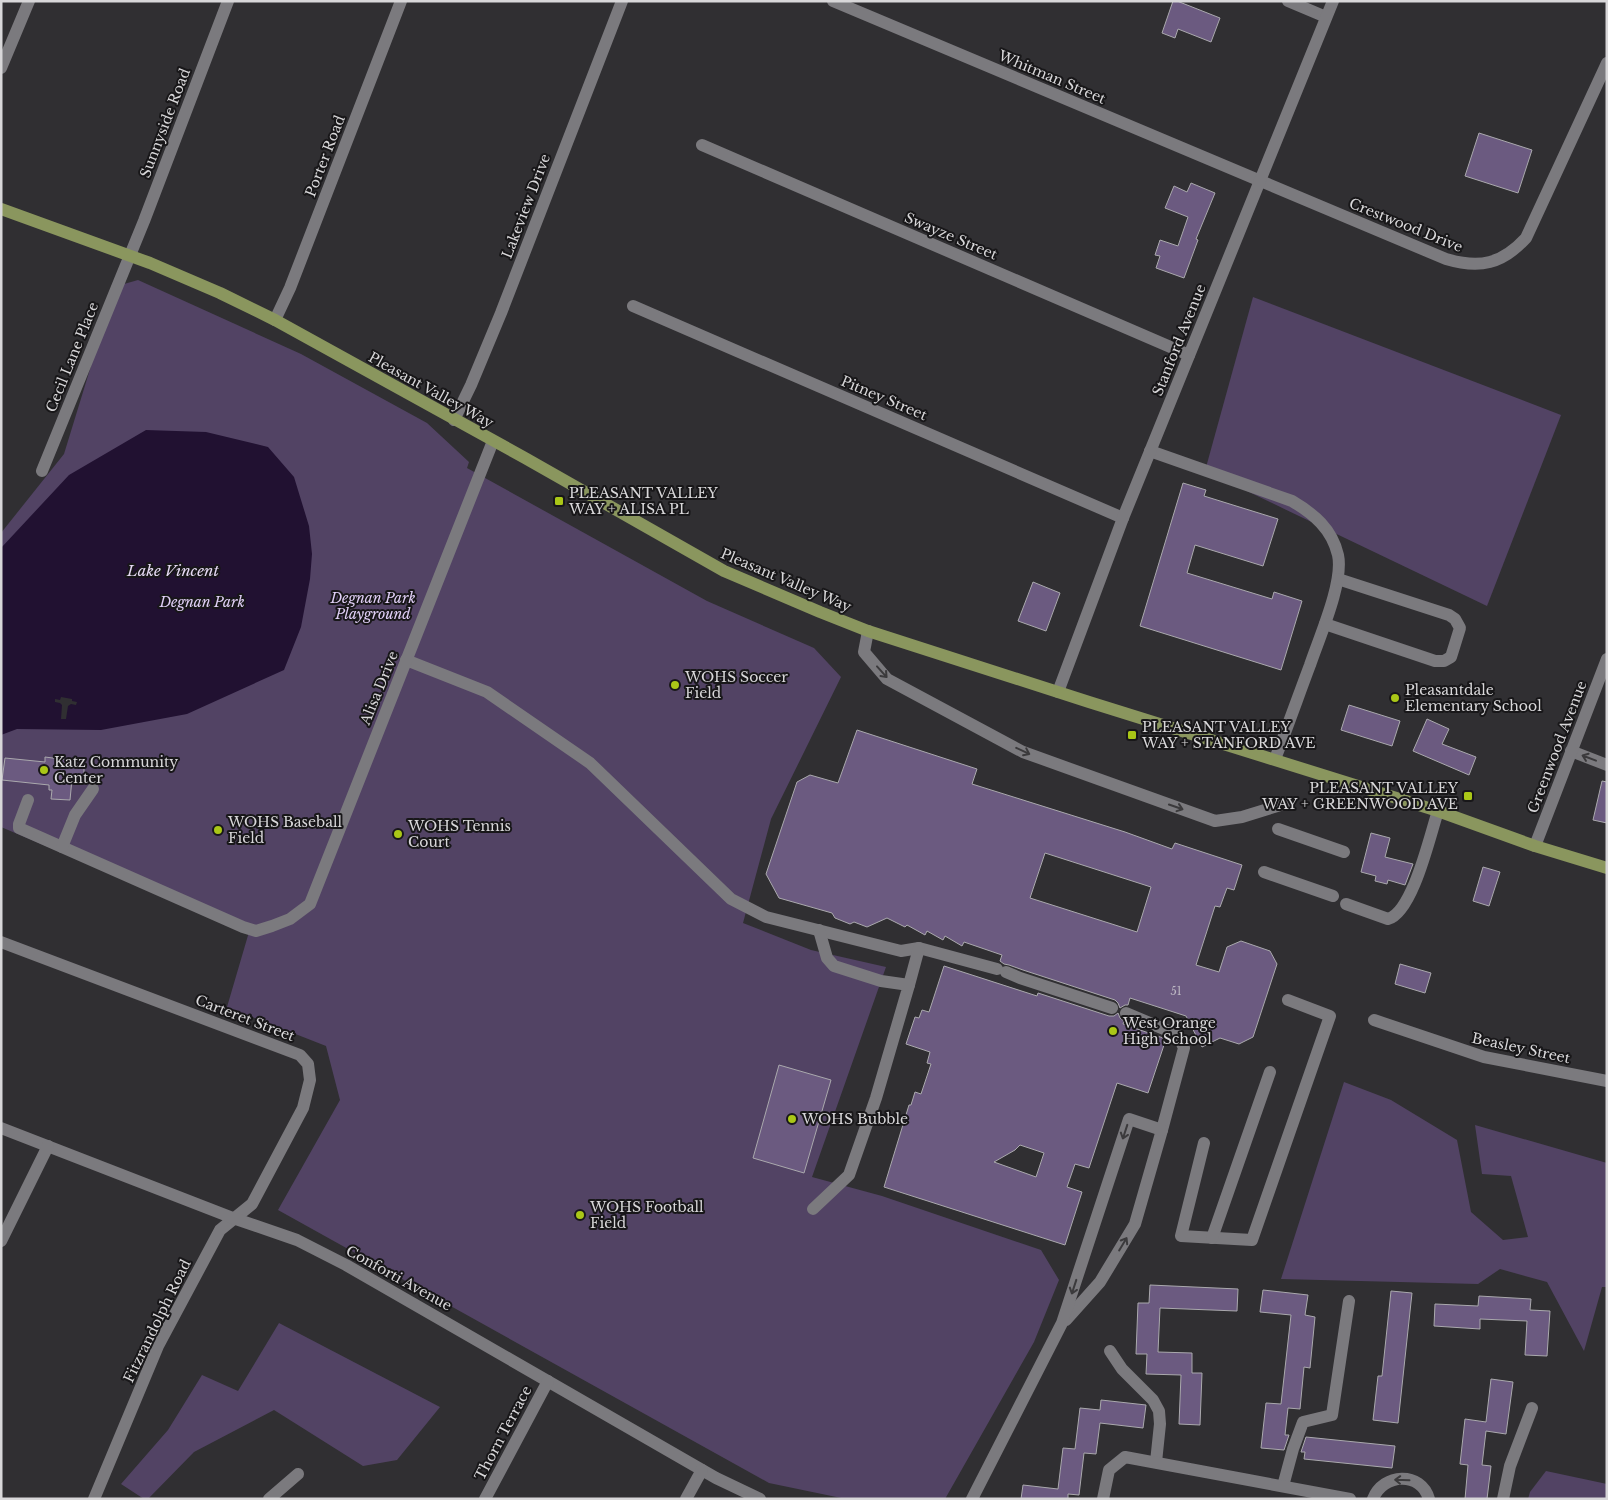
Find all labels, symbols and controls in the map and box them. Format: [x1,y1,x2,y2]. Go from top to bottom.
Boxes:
street label: Whitman Street [995,46,1109,108]
street label: Sunnyside Road [136,65,194,180]
street label: Porter Road [301,112,349,199]
street label: Lakeview Drive [498,151,554,261]
street label: Crestwood Drive [1347,194,1465,256]
street label: Swayze Street [902,208,1001,264]
street label: Stanford Avenue [1148,281,1210,399]
street label: Cecil Lane Place [42,299,102,415]
street label: Pleasant Valley Way [365,348,497,432]
street label: Pitney Street [838,372,930,425]
place label: PLEASANT VALLEY WAY + ALISA PL [568,484,719,518]
marker: PLEASANT VALLEY WAY + ALISA PL [553,495,565,507]
street label: Pleasant Valley Way [718,544,854,616]
water label: Lake Vincent [126,561,219,580]
park label: Degnan Park Playground [329,589,416,623]
park label: Degnan Park [158,593,245,611]
street label: Alisa Drive [356,648,402,729]
one-way arrow [876,666,887,679]
place label: WOHS Soccer Field [684,668,788,702]
street label: Greenwood Avenue [1523,678,1591,816]
marker: WOHS Soccer Field [669,679,681,691]
place label: Pleasantdale Elementary School [1405,681,1542,715]
marker: Pleasantdale Elementary School [1389,692,1401,704]
place label: PLEASANT VALLEY WAY + STANFORD AVE [1141,718,1316,752]
marker: PLEASANT VALLEY WAY + STANFORD AVE [1126,729,1138,741]
one-way arrow [1015,747,1030,757]
place label: Katz Community Center [54,753,178,787]
one-way arrow [1582,753,1597,762]
marker: Katz Community Center [38,764,50,776]
place label: PLEASANT VALLEY WAY + GREENWOOD AVE [1261,779,1459,813]
marker: PLEASANT VALLEY WAY + GREENWOOD AVE [1462,790,1474,802]
one-way arrow [1167,803,1183,812]
place label: WOHS Baseball Field [227,813,342,847]
place label: WOHS Tennis Court [407,817,511,851]
marker: WOHS Baseball Field [212,824,224,836]
marker: WOHS Tennis Court [392,828,404,840]
house number: 51 [1170,984,1182,998]
street label: Carteret Street [193,991,298,1045]
place label: West Orange High School [1122,1014,1216,1048]
marker: West Orange High School [1107,1025,1119,1037]
street label: Beasley Street [1470,1029,1572,1067]
place label: WOHS Bubble [801,1110,908,1128]
marker: WOHS Bubble [786,1113,798,1125]
one-way arrow [1119,1124,1129,1140]
place label: WOHS Football Field [589,1198,704,1232]
marker: WOHS Football Field [574,1209,586,1221]
one-way arrow [1119,1237,1129,1251]
street label: Conforti Avenue [343,1241,455,1315]
street label: Fitzrandolph Road [119,1256,195,1386]
one-way arrow [1069,1278,1078,1294]
street label: Thorn Terrace [471,1383,535,1483]
one-way arrow [1395,1475,1411,1485]

